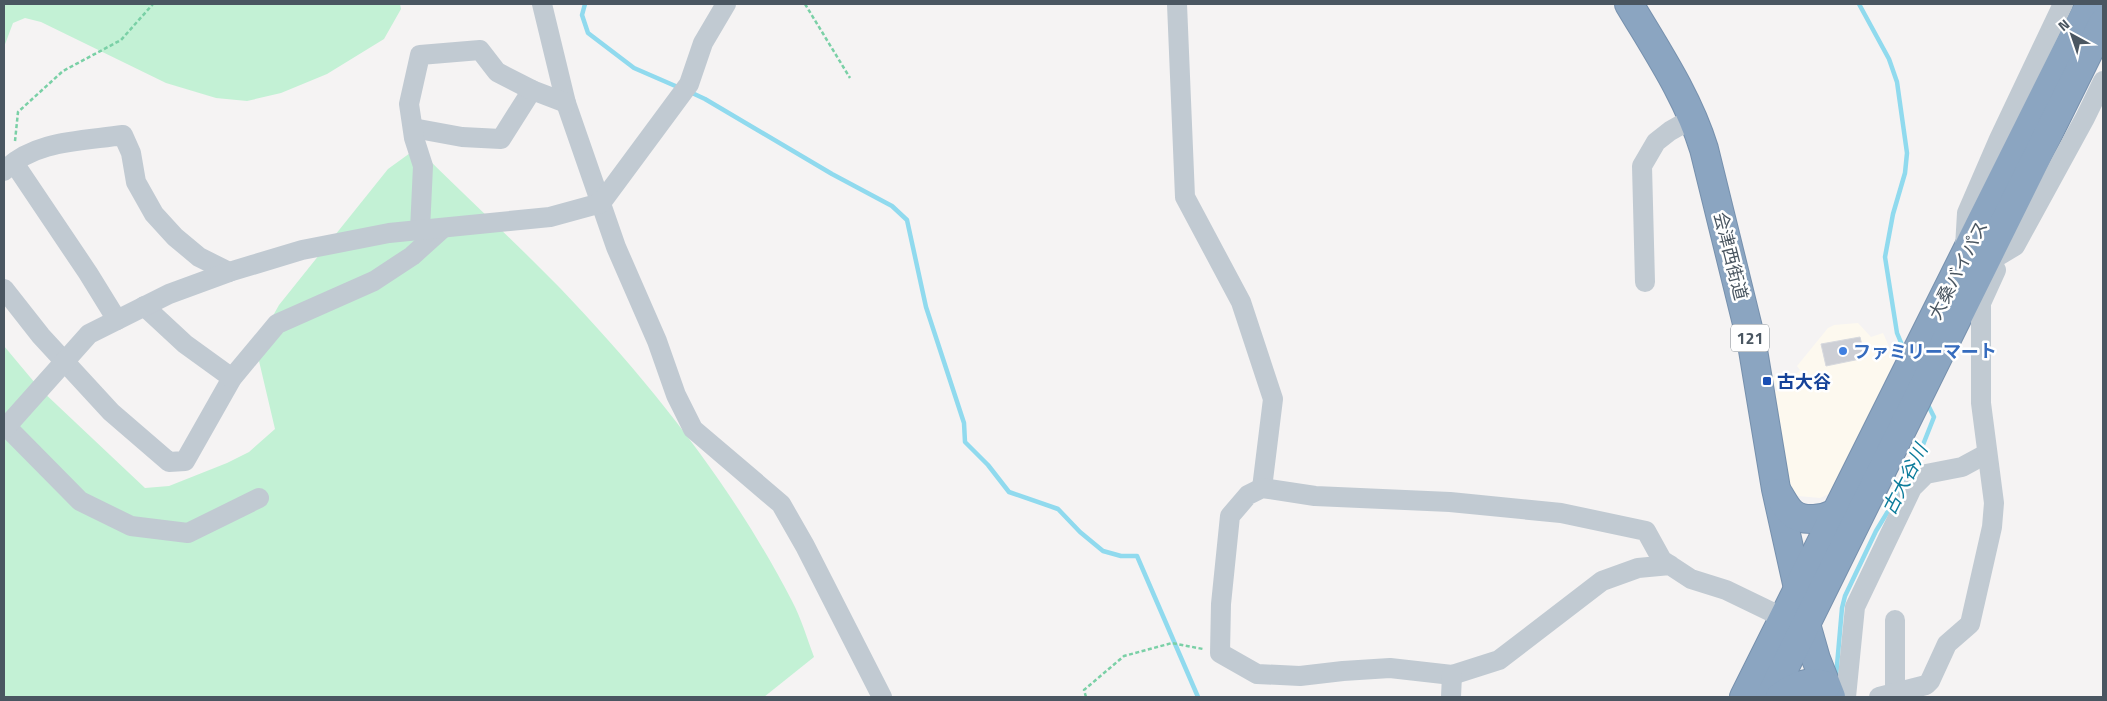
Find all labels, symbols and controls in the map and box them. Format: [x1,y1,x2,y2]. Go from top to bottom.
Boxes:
north arrow [2047,10,2097,60]
text: N [2053,13,2074,36]
street label: 会津西街道 [1707,209,1755,303]
street label: 大桑バイパス [1922,216,1994,324]
road number: 121 [1731,324,1769,352]
place label: ファミリーマート [1853,338,1997,365]
marker: ファミリーマート [1837,345,1849,357]
place label: 古大谷 [1777,368,1831,395]
marker: 古大谷 [1761,375,1773,387]
water label: 古大谷川 [1874,437,1935,519]

